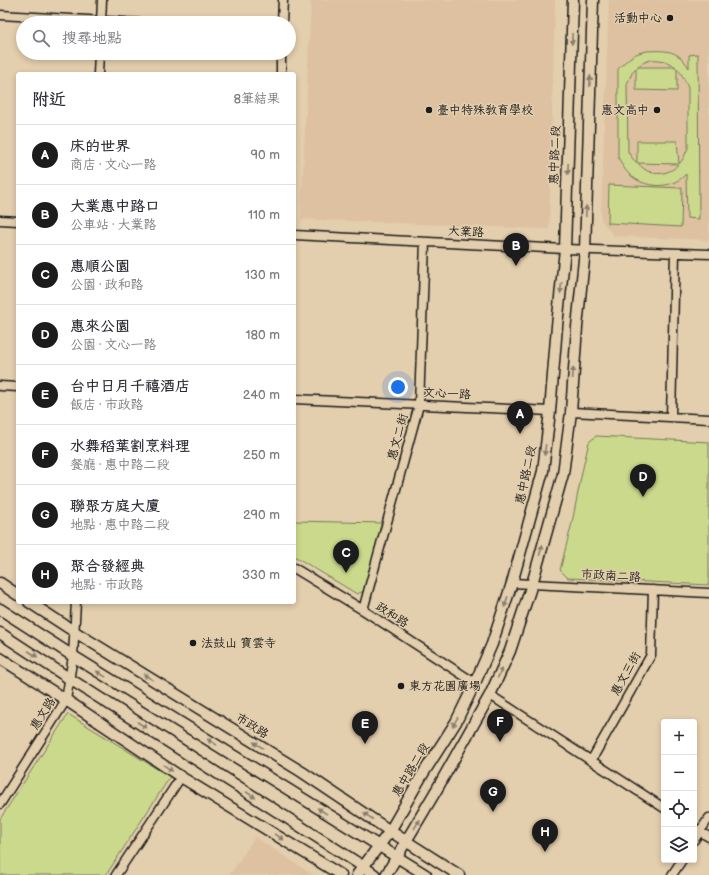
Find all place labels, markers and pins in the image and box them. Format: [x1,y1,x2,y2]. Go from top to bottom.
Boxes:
place label: 活動中心 [614,11,662,26]
marker: 活動中心 [665,13,675,23]
place label: 臺中特殊教育學校 [437,103,533,118]
place label: 惠文高中 [601,103,649,118]
marker: 臺中特殊教育學校 [424,105,434,115]
marker: 惠文高中 [652,105,662,115]
pin: B [503,233,529,266]
pin: A [507,401,533,434]
pin: D [630,464,656,497]
pin: C [333,540,359,573]
place label: 法鼓山 寶雲寺 [201,636,276,651]
marker: 法鼓山 寶雲寺 [188,638,198,648]
place label: 東方花園廣場 [409,679,481,694]
marker: 東方花園廣場 [396,681,406,691]
pin: F [487,709,513,742]
pin: E [352,711,378,744]
pin: G [480,779,506,812]
pin: H [532,819,558,852]

